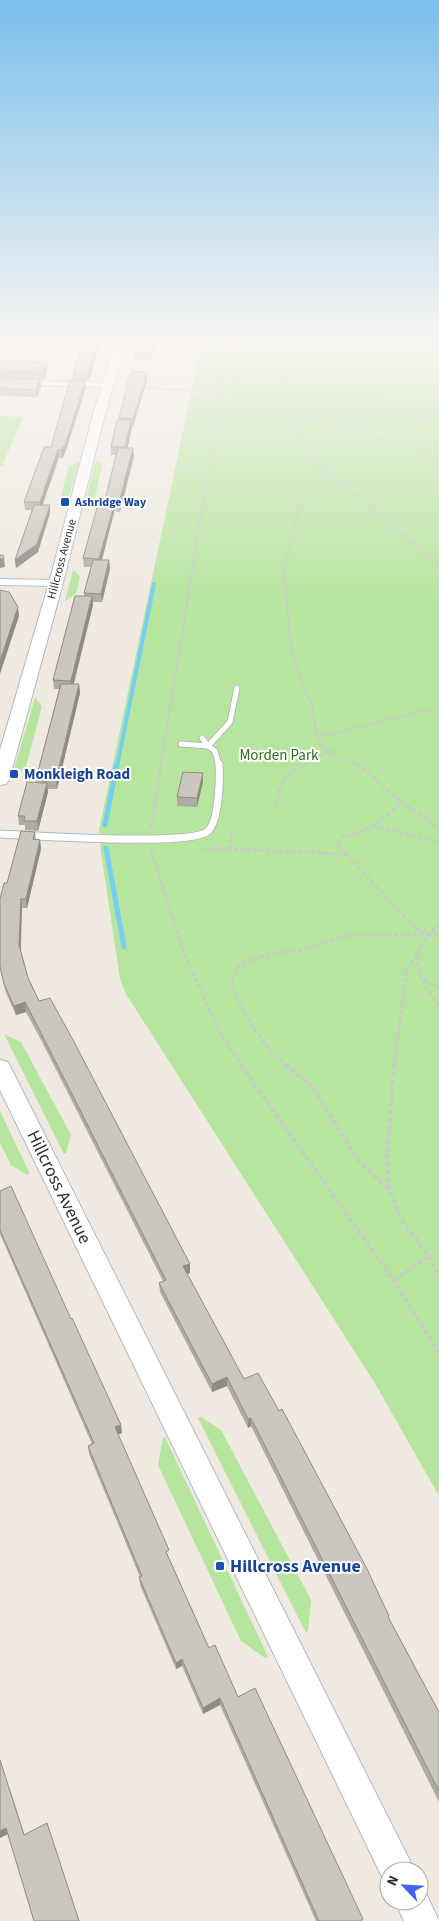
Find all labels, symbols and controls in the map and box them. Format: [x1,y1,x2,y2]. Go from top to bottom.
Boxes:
place label: Ashridge Way [74,494,147,511]
marker: Ashridge Way [59,496,71,508]
street label: Hillcross Avenue [43,517,81,601]
park label: Morden Park [239,745,319,766]
place label: Monkleigh Road [24,764,130,785]
marker: Monkleigh Road [8,768,20,780]
street label: Hillcross Avenue [21,1126,97,1248]
place label: Hillcross Avenue [230,1554,361,1579]
marker: Hillcross Avenue [214,1560,226,1572]
north arrow [379,1861,429,1911]
text: N [382,1872,404,1889]

